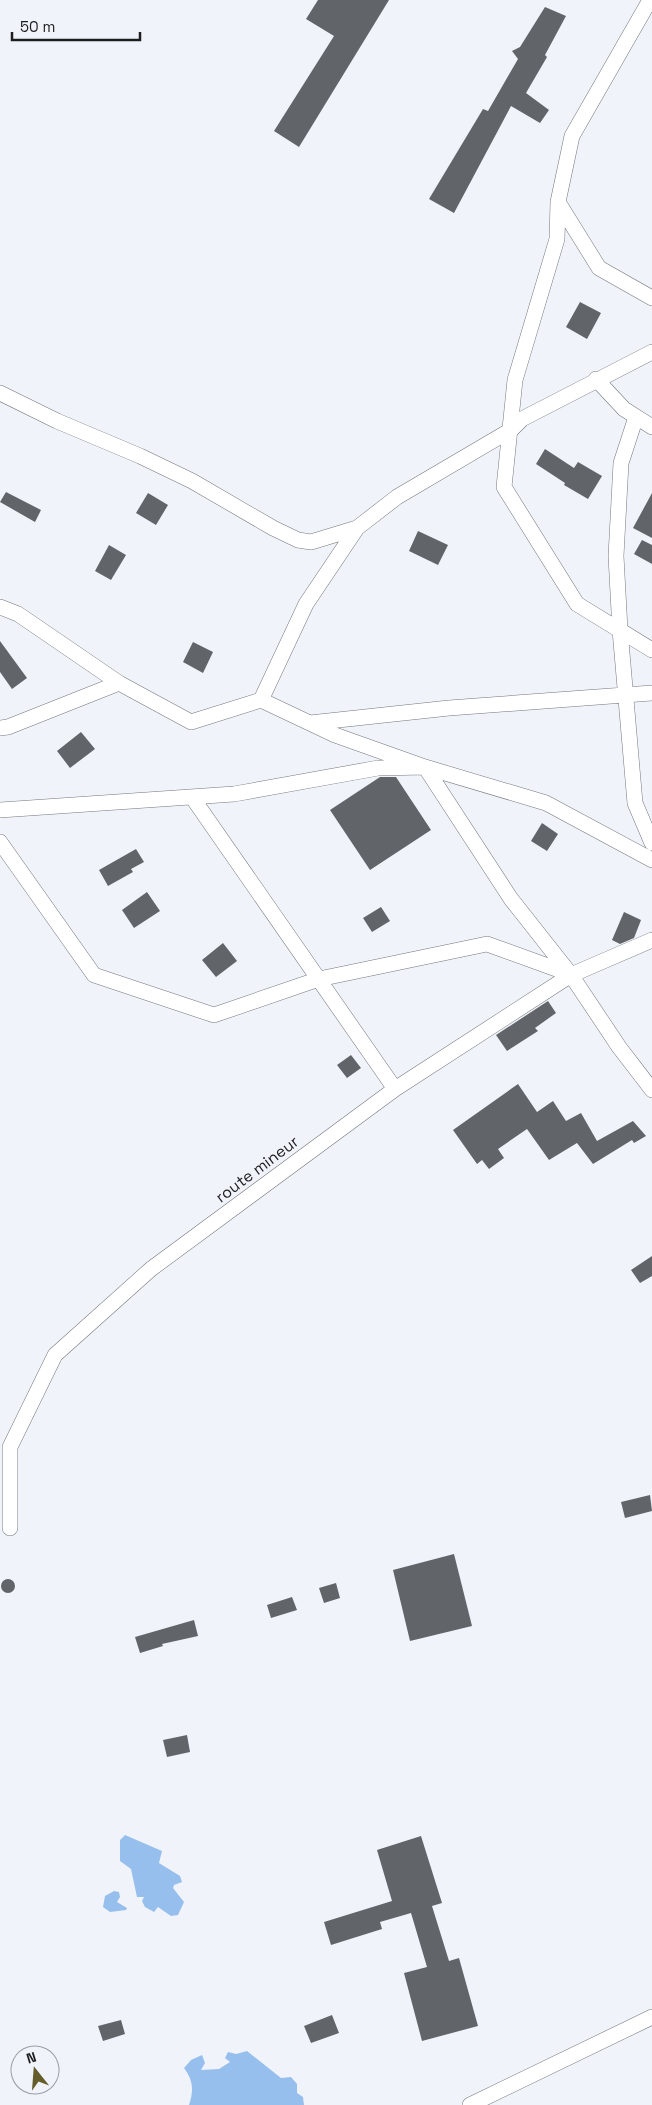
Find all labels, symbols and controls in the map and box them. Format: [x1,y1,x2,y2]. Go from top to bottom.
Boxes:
scale bar [12,10,140,42]
text: 50 m [20,17,55,36]
street label: route mineur [211,1131,303,1207]
north arrow [10,2045,60,2095]
text: N [24,2048,38,2068]

